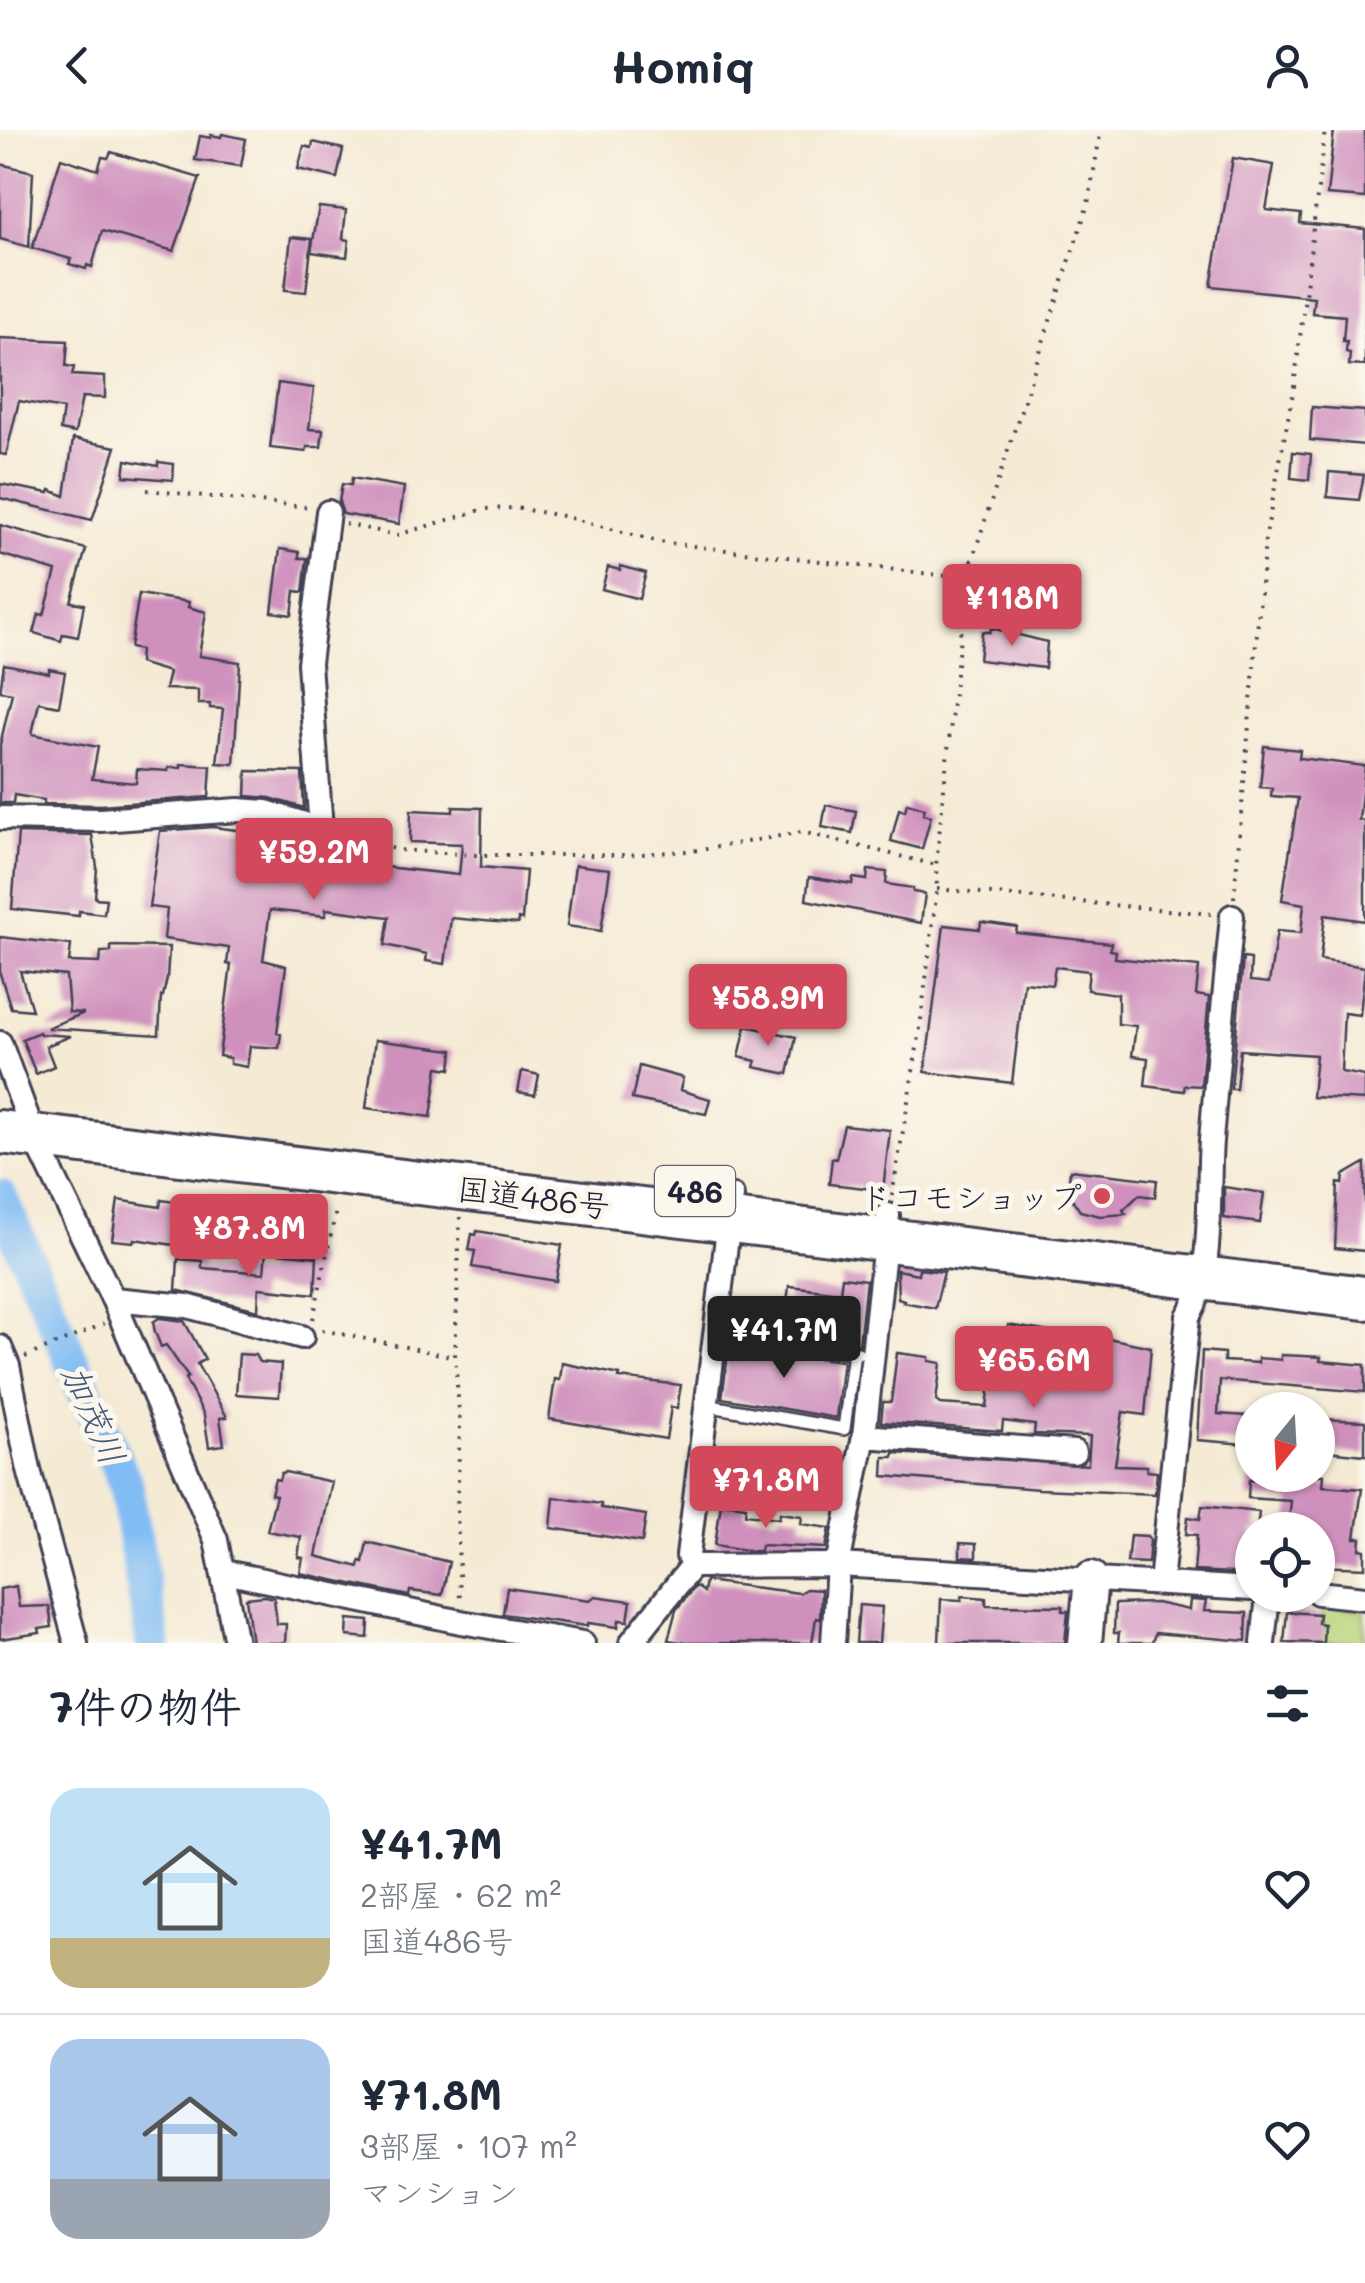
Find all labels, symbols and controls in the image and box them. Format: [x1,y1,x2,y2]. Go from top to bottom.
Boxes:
text: Homiq [611,36,754,94]
icon: back [50,38,105,93]
icon: person [1260,38,1315,93]
pin: ¥118M [942,564,1082,649]
text: ¥118M [964,575,1060,617]
pin: ¥59.2M [233,818,395,903]
text: ¥59.2M [258,829,370,871]
pin: ¥58.9M [687,964,849,1049]
text: ¥58.9M [711,975,825,1017]
street label: 国道486号 [455,1166,613,1226]
road number: 486 [655,1166,735,1216]
place label: ドコモショップ [859,1175,1082,1217]
marker: ドコモショップ [1091,1185,1113,1207]
pin: ¥87.8M [168,1194,330,1279]
text: ¥87.8M [192,1205,306,1247]
pin: ¥41.7M [703,1296,865,1381]
text: ¥41.7M [730,1307,839,1349]
pin: ¥65.6M [953,1326,1115,1411]
text: ¥65.6M [977,1337,1091,1379]
water label: 加茂川 [53,1357,137,1471]
north arrow [1235,1392,1335,1492]
map controls [1235,1392,1335,1612]
pin: ¥71.8M [685,1446,847,1531]
text: ¥71.8M [712,1457,820,1499]
button: locate [1235,1512,1335,1612]
icon: filters [1260,1676,1315,1731]
text: 7件の物件 [50,1678,241,1733]
text: ¥41.7M [360,1815,503,1870]
icon: home [130,1828,250,1948]
icon: heart [1260,1861,1315,1916]
text: 2部屋 · 62 m² [360,1873,561,1915]
text: 国道486号 [360,1919,513,1961]
text: ¥71.8M [360,2066,502,2121]
icon: home [130,2079,250,2199]
icon: heart [1260,2112,1315,2167]
text: 3部屋 · 107 m² [360,2124,577,2166]
text: マンション [360,2170,519,2212]

